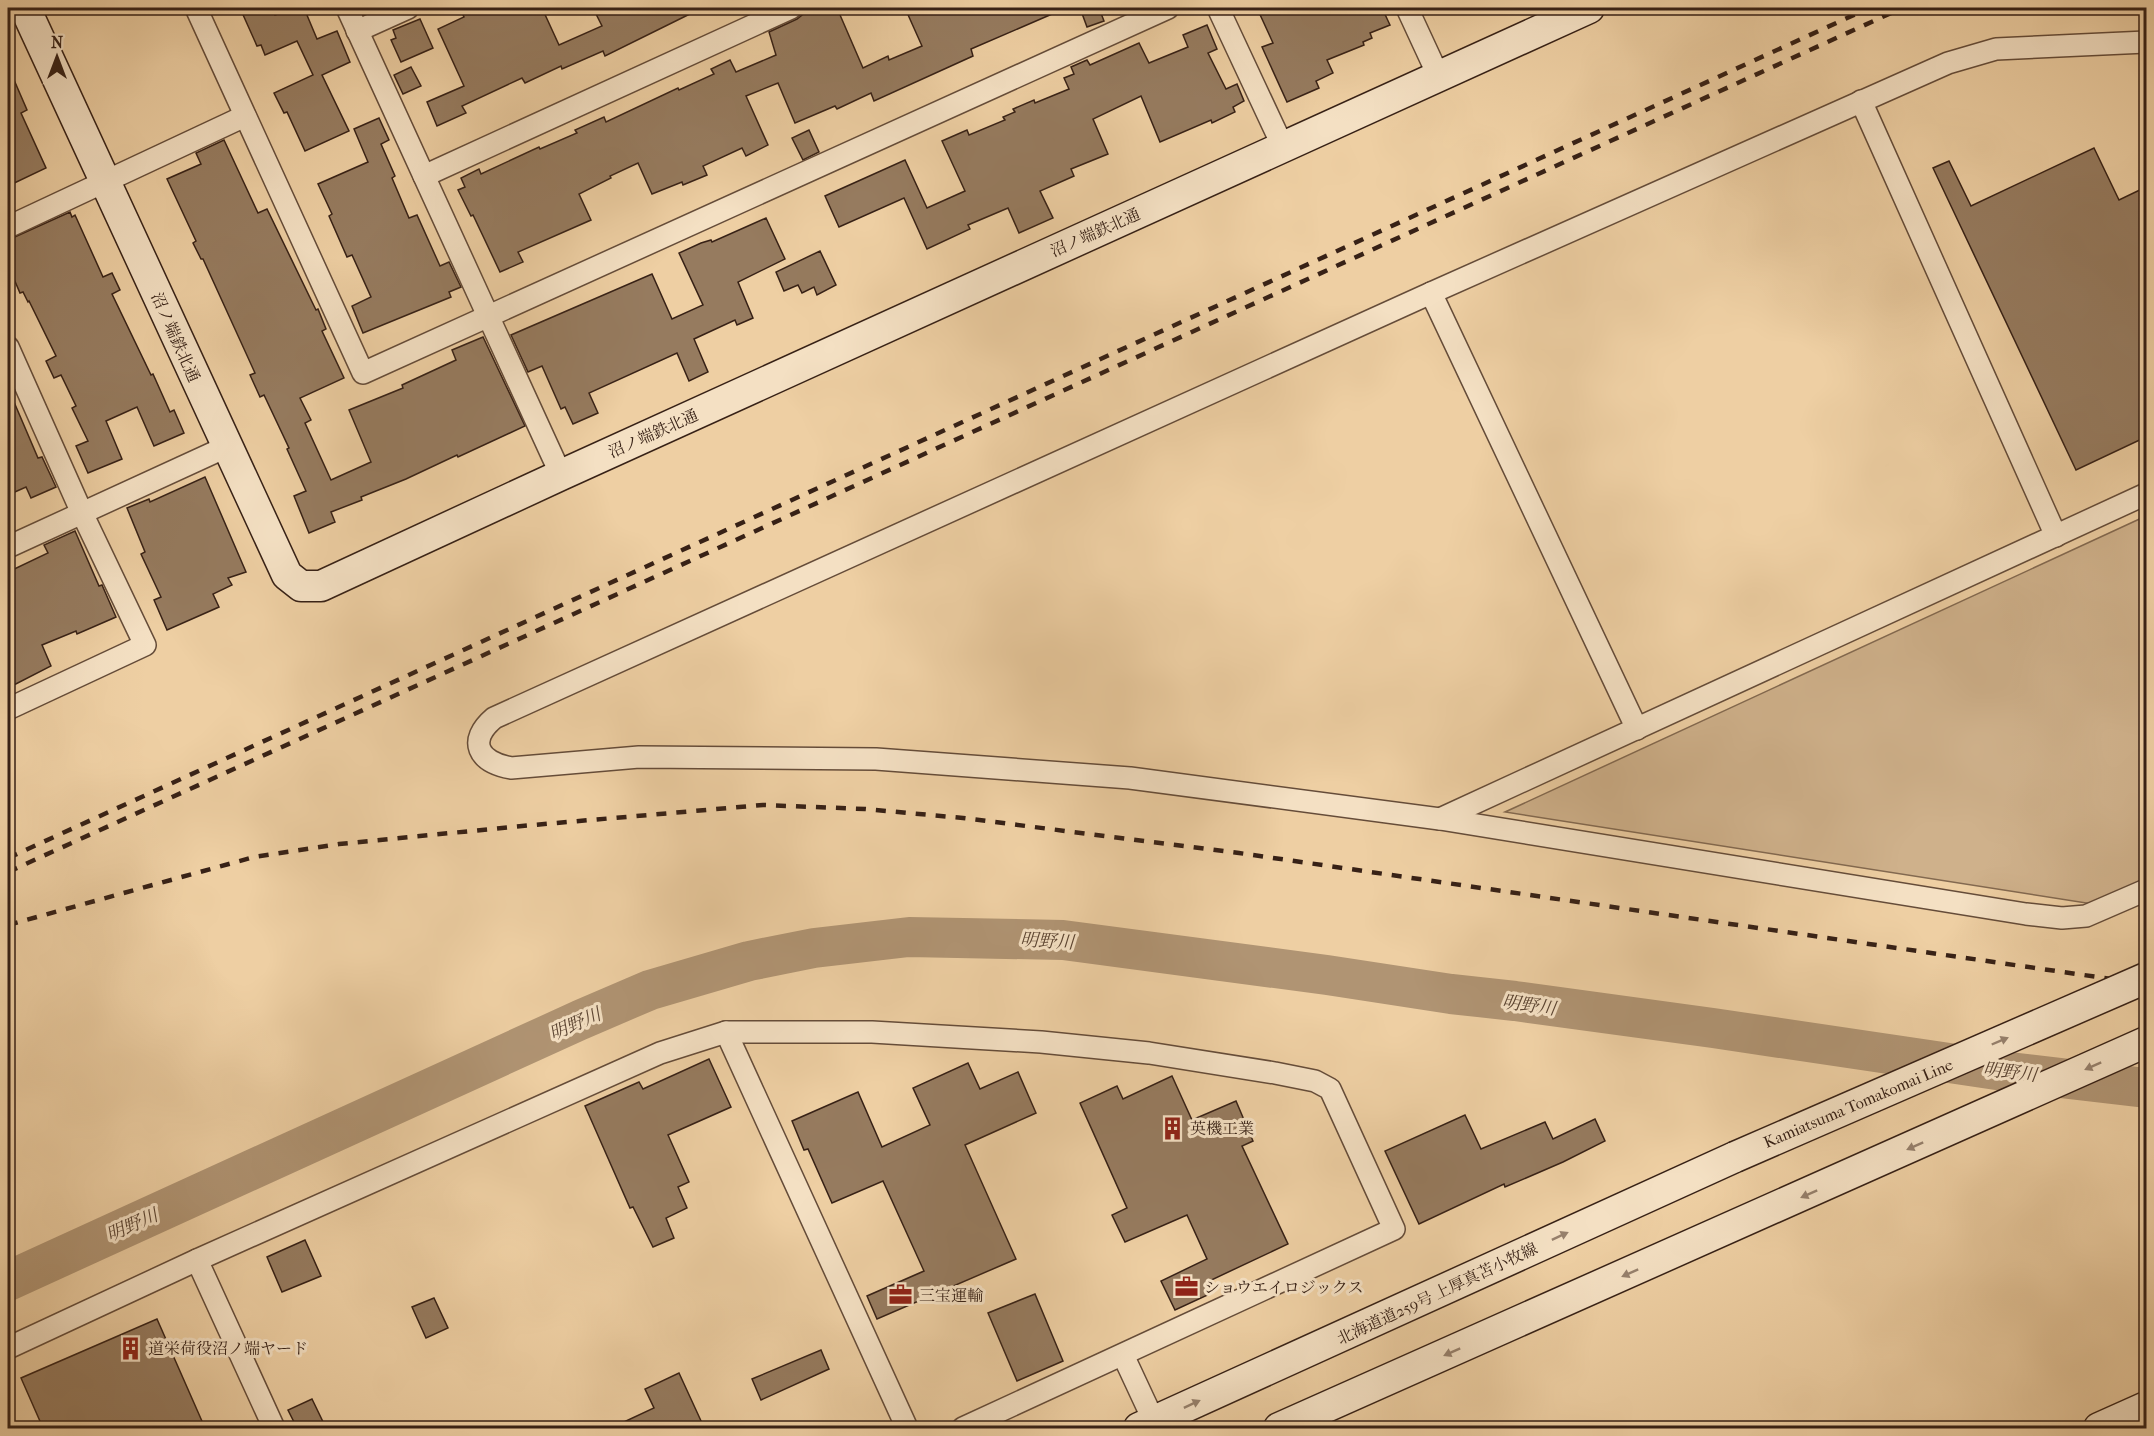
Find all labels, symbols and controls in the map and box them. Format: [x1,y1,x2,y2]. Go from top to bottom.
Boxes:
north arrow [27,27,87,87]
text: N [51,33,64,52]
street label: 沼ノ端鉄北通 [1047,204,1143,261]
street label: 沼ノ端鉄北通 [147,289,204,385]
street label: 沼ノ端鉄北通 [605,405,701,462]
water label: 明野川 [1019,930,1076,954]
water label: 明野川 [1501,991,1559,1020]
water label: 明野川 [546,1003,606,1045]
one-way arrow [1992,1036,2010,1046]
street label: Kamiatsuma Tomakomai Line [1761,1055,1956,1152]
water label: 明野川 [1982,1059,2040,1086]
one-way arrow [2084,1061,2102,1071]
building icon: 英機工業 [1159,1115,1185,1141]
place label: 英機工業 [1190,1119,1254,1138]
one-way arrow [1906,1141,1924,1151]
one-way arrow [1799,1189,1817,1199]
water label: 明野川 [103,1204,163,1246]
one-way arrow [1552,1232,1569,1241]
street label: 北海道道259号 上厚真苫小牧線 [1334,1239,1540,1348]
one-way arrow [1621,1268,1639,1278]
office icon: ショウエイロジックス [1173,1274,1199,1300]
place label: ショウエイロジックス [1204,1278,1364,1297]
office icon: 三宝運輸 [888,1282,914,1308]
place label: 三宝運輸 [919,1286,983,1305]
building icon: 道栄荷役沼ノ端ヤード [117,1335,143,1361]
place label: 道栄荷役沼ノ端ヤード [148,1339,308,1358]
one-way arrow [1443,1347,1461,1357]
one-way arrow [1183,1400,1200,1409]

